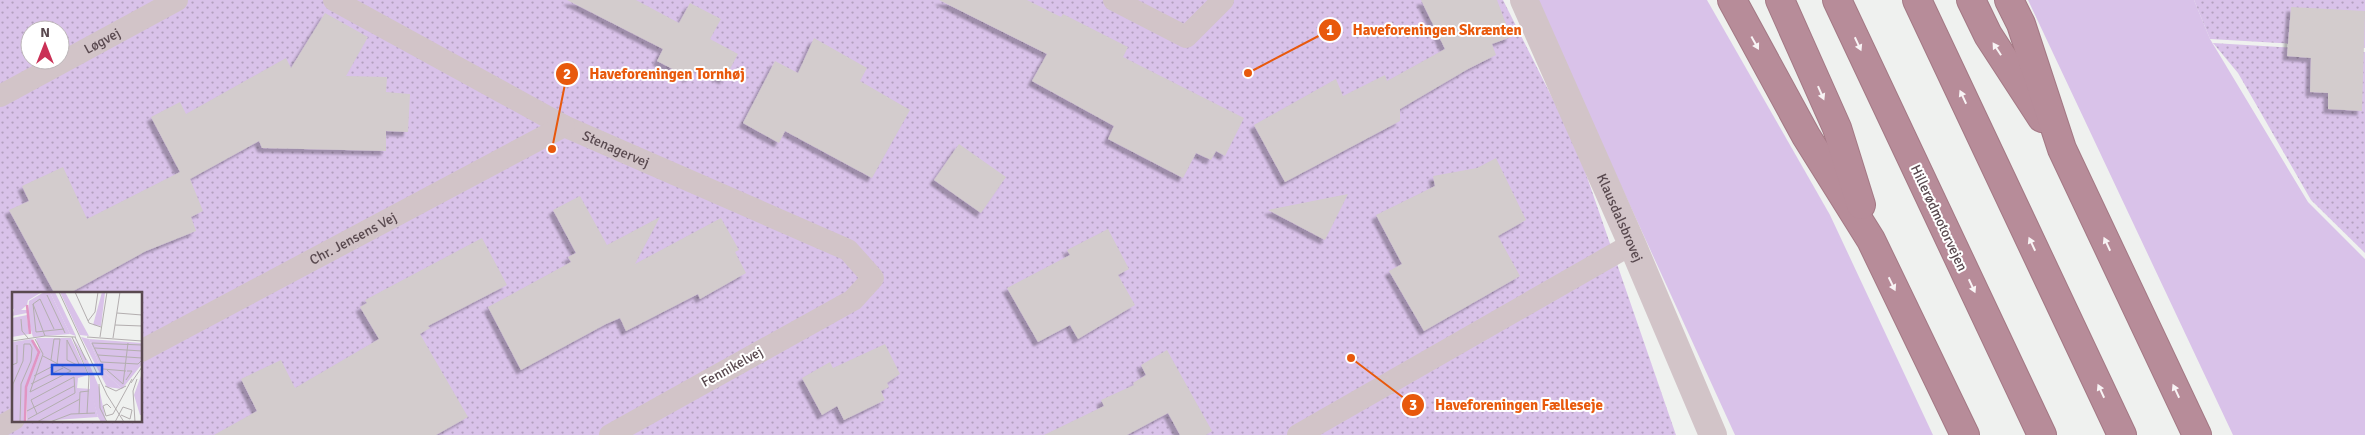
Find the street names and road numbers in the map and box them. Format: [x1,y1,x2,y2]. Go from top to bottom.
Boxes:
street label: Løgvej [81,24,123,57]
street label: Stenagervej [580,127,652,171]
street label: Hillerødmotorvejen [1907,162,1971,274]
street label: Klausdalsbrovej [1593,171,1647,264]
street label: Chr. Jensens Vej [306,208,399,268]
street label: Fennikelvej [698,343,766,391]

